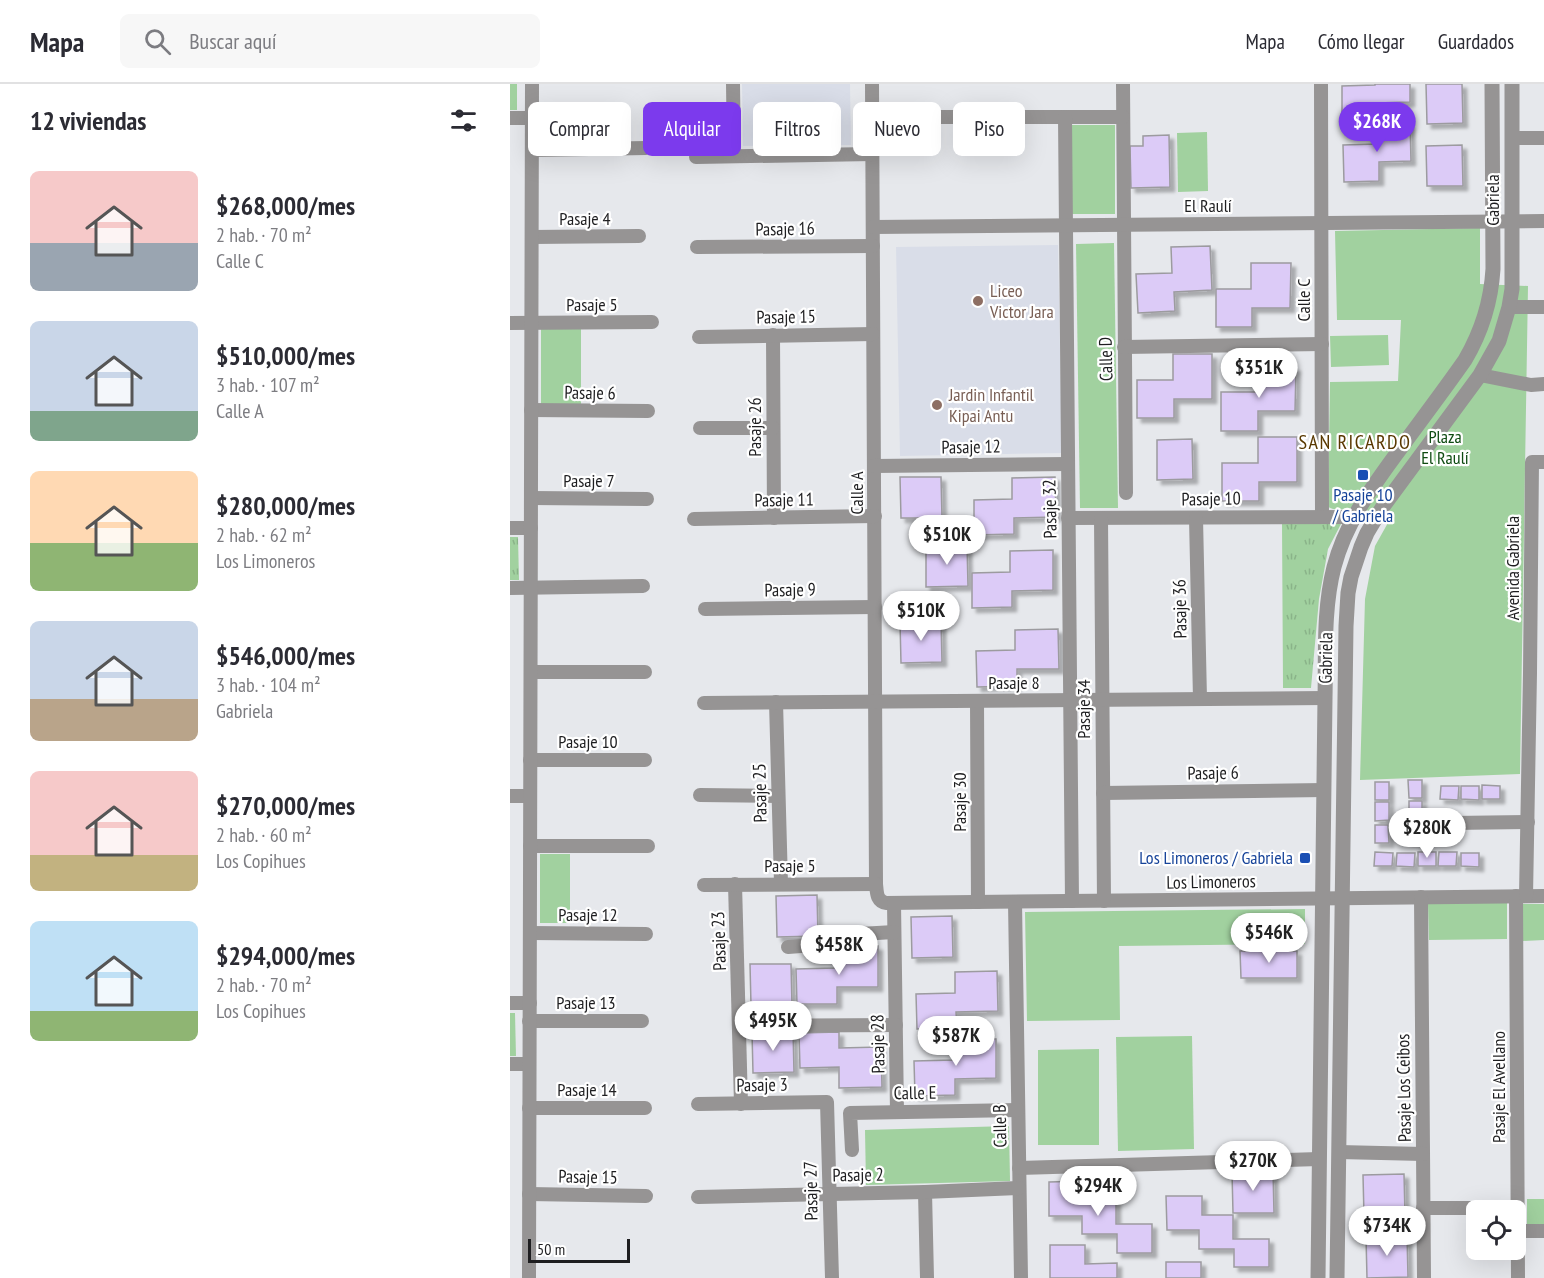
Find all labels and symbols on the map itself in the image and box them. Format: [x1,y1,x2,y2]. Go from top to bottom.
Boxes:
pin: $268K [1335,102,1419,153]
street label: Gabriela [1481,174,1504,226]
street label: El Raulí [1184,194,1232,217]
street label: Pasaje 4 [559,207,611,230]
street label: Pasaje 16 [755,216,815,241]
street label: Calle C [1292,278,1315,322]
place label: Liceo Victor Jara [989,279,1054,323]
street label: Pasaje 5 [566,293,618,316]
marker: Liceo Victor Jara [971,294,985,308]
street label: Pasaje 15 [756,304,816,329]
street label: Calle D [1094,337,1117,381]
pin: $351K [1217,348,1301,399]
street label: Pasaje 6 [564,381,616,404]
place label: Jardin Infantil Kipai Antu [948,383,1035,427]
street label: Pasaje 26 [743,397,766,457]
marker: Jardin Infantil Kipai Antu [930,398,944,412]
park label: Plaza El Raulí [1421,425,1469,469]
district label: SAN RICARDO [1299,429,1411,455]
street label: Pasaje 12 [941,434,1001,459]
marker: Pasaje 10 / Gabriela [1356,468,1370,482]
street label: Pasaje 7 [563,469,615,492]
street label: Calle A [845,471,868,514]
street label: Pasaje 32 [1037,479,1062,539]
place label: Pasaje 10 / Gabriela [1332,483,1393,527]
street label: Pasaje 10 [1181,486,1241,511]
street label: Pasaje 11 [754,487,814,512]
pin: $510K [905,515,989,566]
street label: Avenida Gabriela [1501,516,1524,620]
street label: Pasaje 9 [764,578,816,601]
street label: Pasaje 36 [1167,579,1192,639]
pin: $510K [879,591,963,642]
street label: Gabriela [1314,632,1337,684]
street label: Pasaje 8 [988,671,1040,694]
street label: Pasaje 34 [1072,679,1095,739]
street label: Pasaje 10 [558,730,618,753]
street label: Pasaje 6 [1187,761,1239,784]
street label: Pasaje 25 [747,763,772,823]
street label: Pasaje 30 [948,772,971,832]
pin: $280K [1385,808,1469,859]
place label: Los Limoneros / Gabriela [1139,846,1293,869]
marker: Los Limoneros / Gabriela [1298,851,1312,865]
street label: Pasaje 5 [764,854,816,877]
street label: Los Limoneros [1166,869,1256,894]
street label: Pasaje 12 [558,903,618,926]
street label: Pasaje 23 [706,911,731,971]
pin: $546K [1227,913,1311,964]
pin: $458K [797,925,881,976]
street label: Pasaje 13 [556,991,616,1014]
pin: $495K [731,1001,815,1052]
street label: Pasaje 28 [865,1014,890,1074]
pin: $587K [914,1016,998,1067]
street label: Pasaje El Avellano [1487,1031,1510,1143]
street label: Pasaje Los Ceibos [1391,1034,1416,1142]
street label: Pasaje 3 [736,1073,788,1096]
street label: Pasaje 14 [557,1078,617,1101]
street label: Calle E [894,1081,936,1104]
street label: Calle B [988,1104,1011,1148]
pin: $270K [1211,1141,1295,1192]
street label: Pasaje 27 [798,1161,823,1221]
street label: Pasaje 2 [832,1163,884,1186]
street label: Pasaje 15 [558,1164,618,1189]
pin: $294K [1056,1166,1140,1217]
pin: $734K [1345,1206,1429,1257]
scale bar [528,1236,630,1264]

